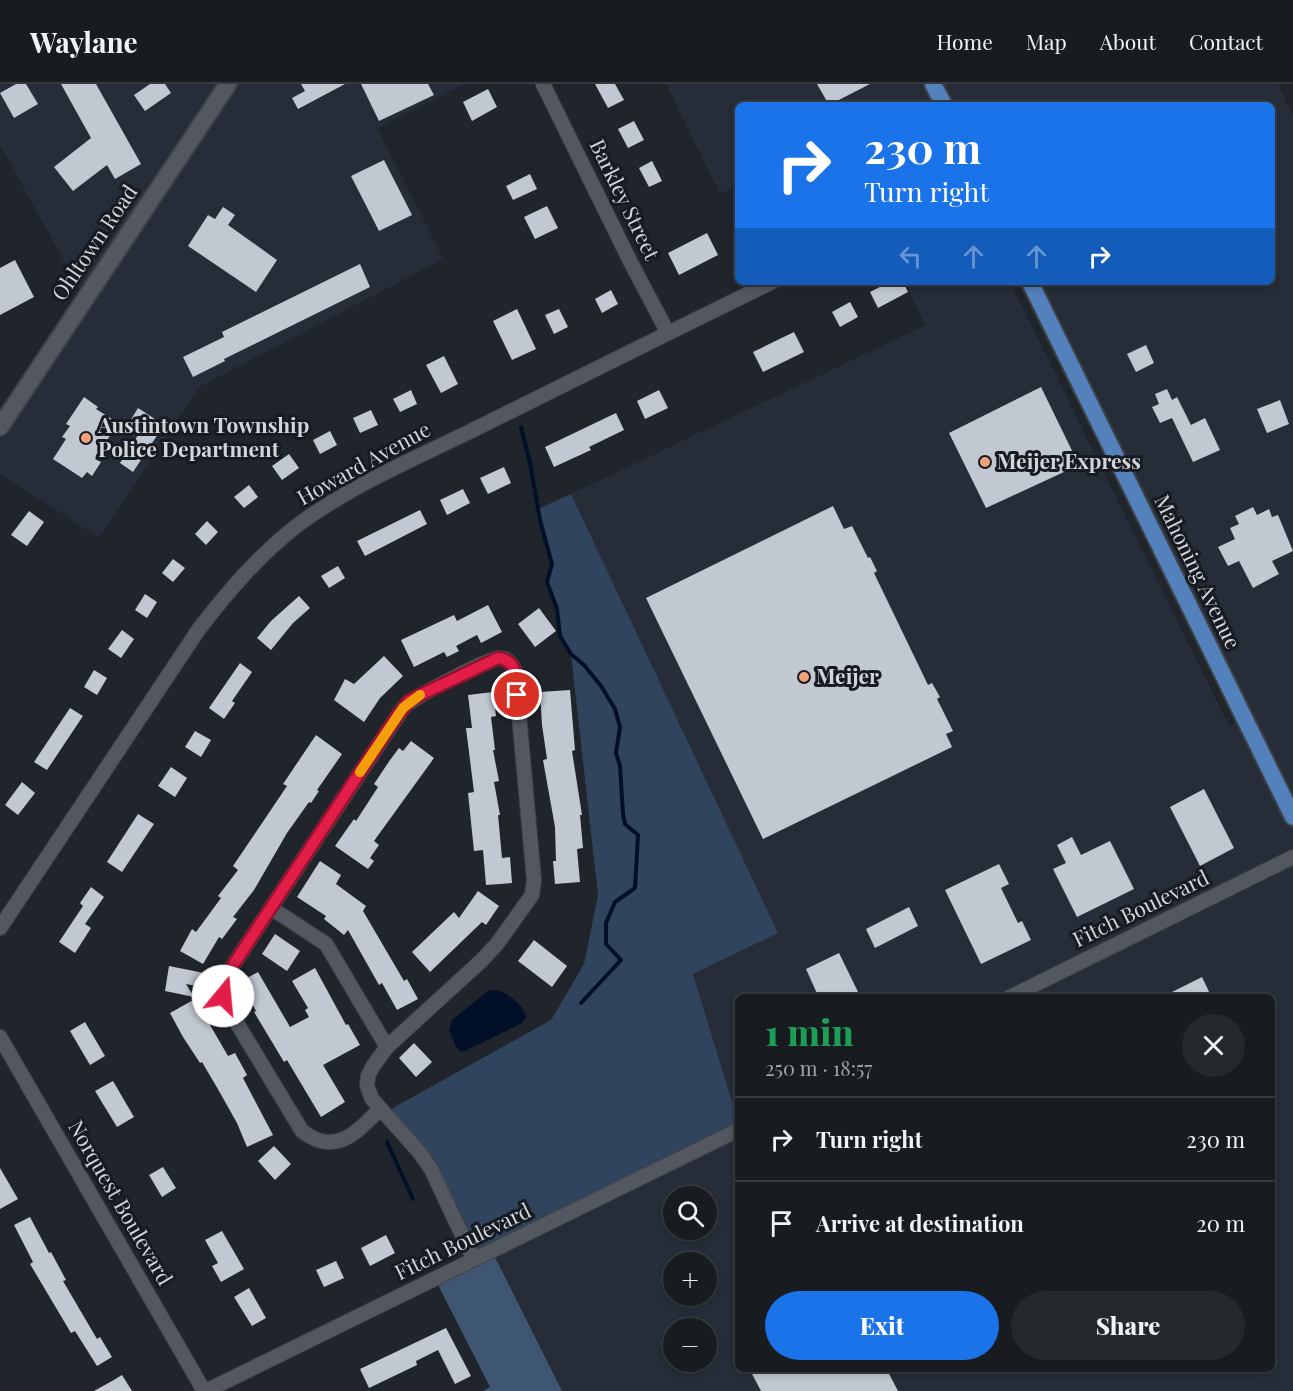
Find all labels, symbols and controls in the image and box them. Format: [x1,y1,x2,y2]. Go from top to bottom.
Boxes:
text: Waylane [30,23,138,60]
text: Home [937,27,993,55]
text: Map [1026,27,1067,55]
text: About [1100,27,1156,55]
text: Contact [1189,27,1263,55]
text: 230 m [864,119,981,175]
icon: right [765,126,843,204]
street label: Barkley Street [584,134,667,265]
text: Turn right [864,173,989,209]
street label: Ohltown Road [44,178,142,305]
icon: left [894,240,927,273]
icon: ahead [957,240,990,273]
icon: ahead [1020,240,1053,273]
icon: right [1083,240,1116,273]
place label: Austintown Township Police Department [97,410,309,462]
street label: Howard Avenue [291,414,435,510]
marker: Austintown Township Police Department [79,431,93,445]
place label: Meijer Express [997,446,1141,474]
marker: Meijer Express [978,455,992,469]
street label: Mahoning Avenue [1149,489,1248,653]
place label: Meijer [816,661,879,689]
pin [491,669,542,720]
marker: Meijer [797,670,811,684]
icon: arrive [500,678,533,711]
street label: Fitch Boulevard [1067,862,1213,952]
position arrow [191,964,255,1028]
text: 1 min [765,1007,854,1055]
button: close [1182,1014,1245,1077]
text: 250 m · 18:57 [765,1054,872,1081]
street label: Norquest Boulevard [63,1114,180,1290]
icon: right [765,1123,798,1156]
text: Turn right [816,1124,922,1154]
text: 230 m [1186,1124,1245,1154]
map controls [663,1186,717,1372]
button: search [663,1186,717,1240]
street label: Fitch Boulevard [389,1195,535,1285]
icon: arrive [765,1207,798,1240]
text: Arrive at destination [816,1208,1024,1238]
text: 20 m [1196,1208,1245,1238]
button: + [663,1252,717,1306]
button: Exit [765,1291,999,1360]
button: Share [1011,1291,1245,1360]
button: − [663,1318,717,1372]

